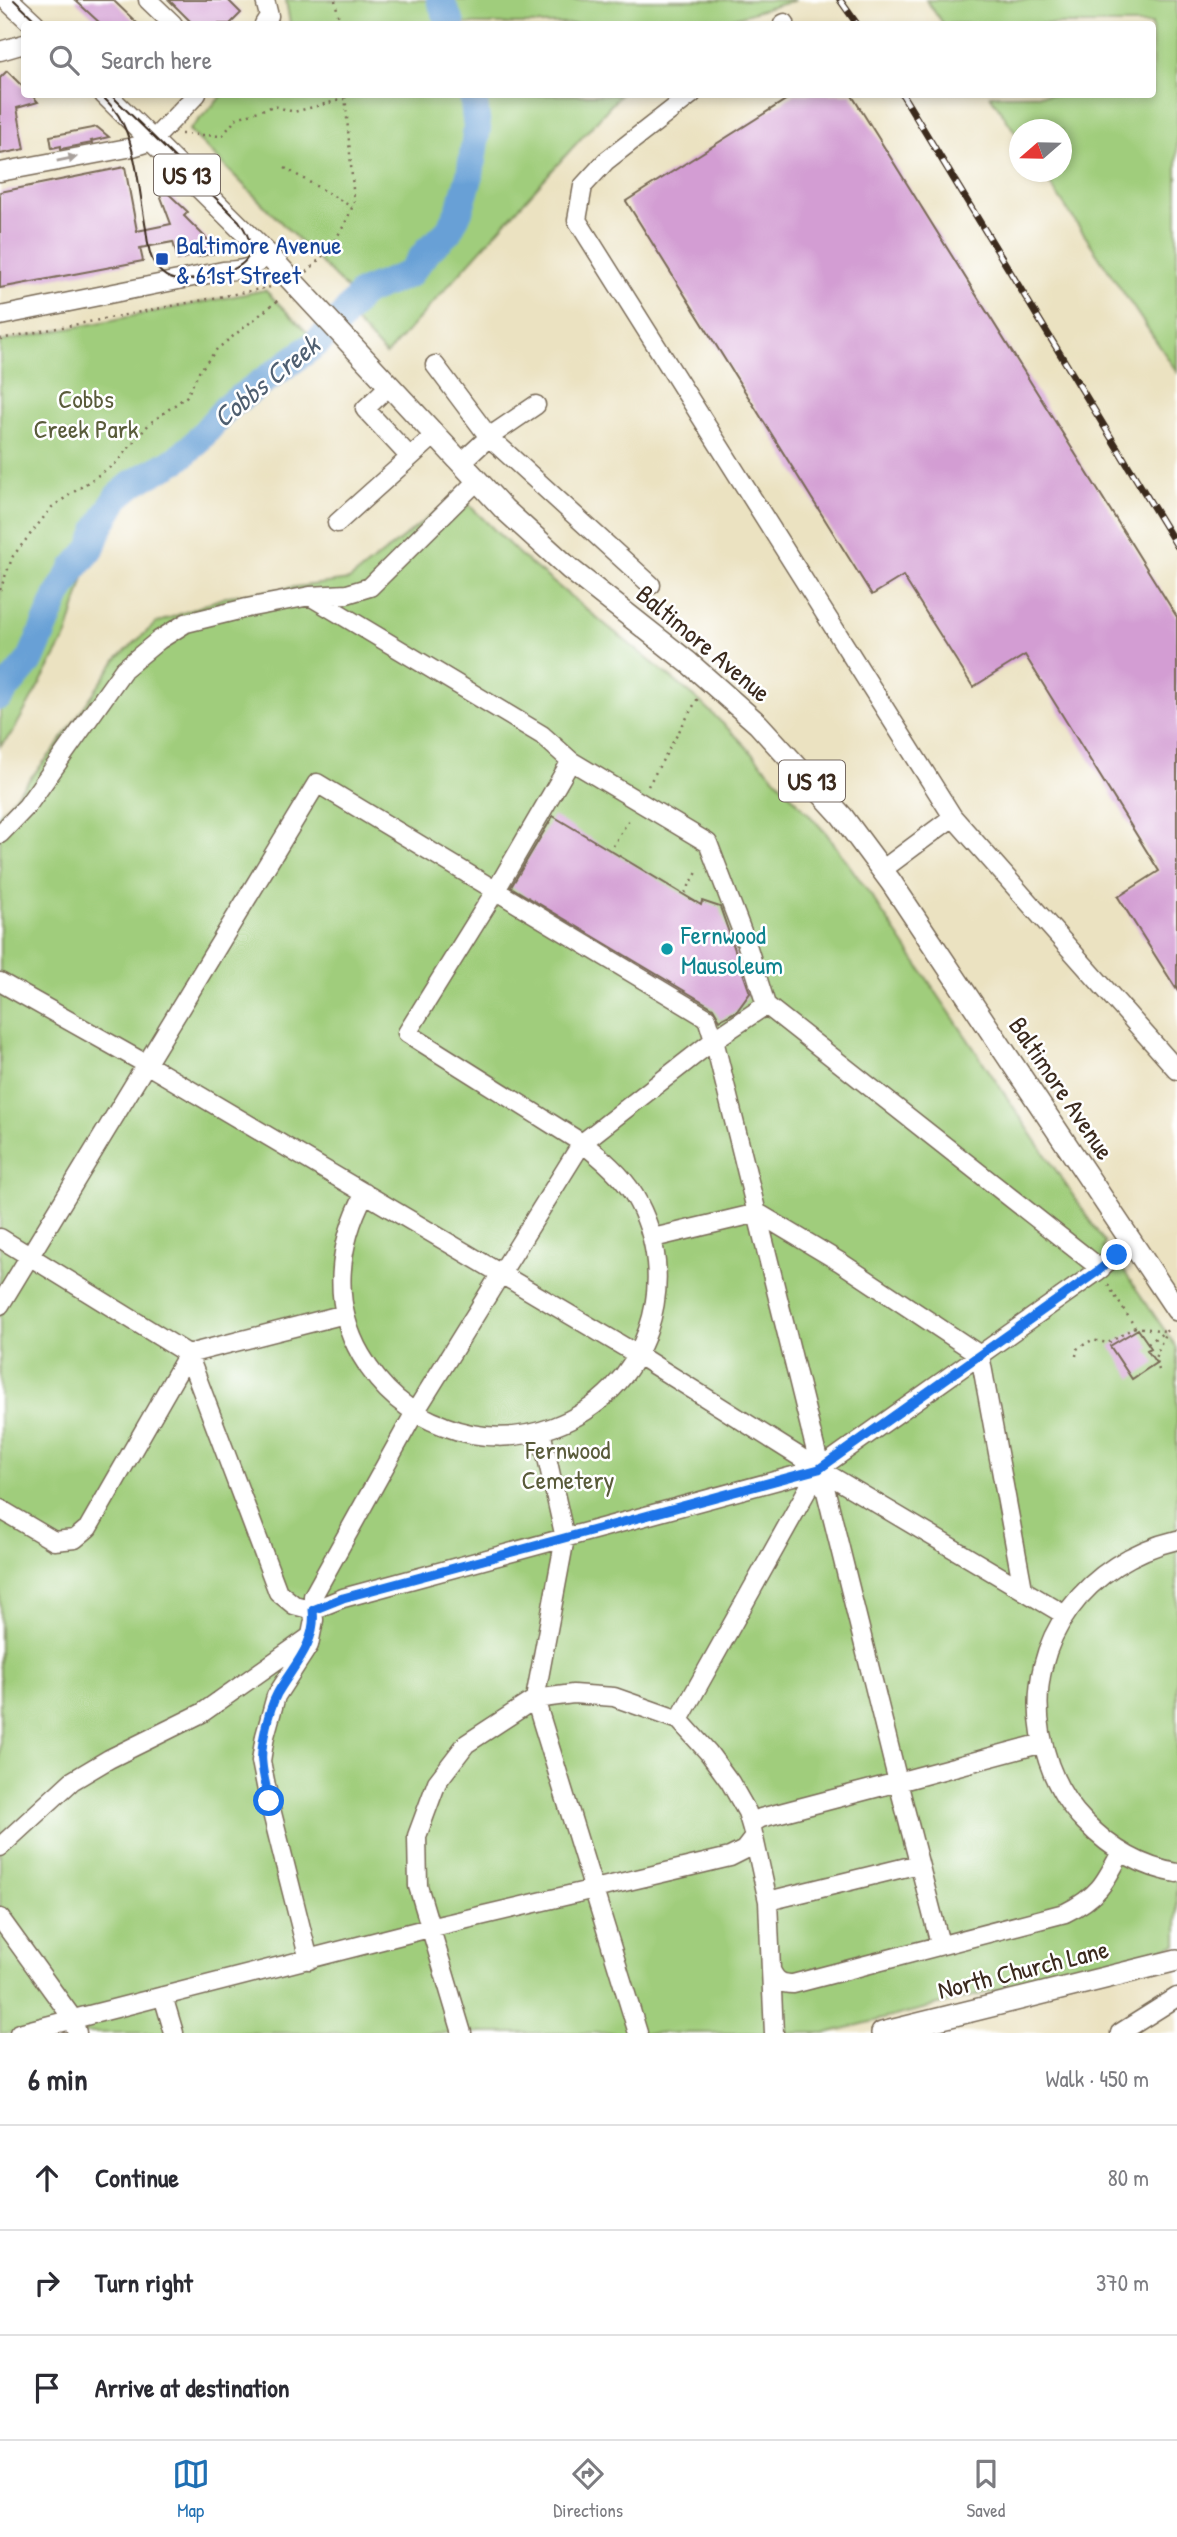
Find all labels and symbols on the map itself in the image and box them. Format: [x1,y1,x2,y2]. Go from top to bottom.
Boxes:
north arrow [1009,119,1072,182]
one-way arrow [56,154,78,165]
road number: US 13 [154,154,220,196]
place label: Baltimore Avenue & 61st Street [176,227,342,292]
marker: Baltimore Avenue & 61st Street [154,251,170,267]
water label: Cobbs Creek [205,325,329,436]
park label: Cobbs Creek Park [33,381,139,446]
street label: Baltimore Avenue [629,576,779,710]
road number: US 13 [779,760,845,802]
place label: Fernwood Mausoleum [680,917,783,982]
marker: Fernwood Mausoleum [659,941,675,957]
street label: Baltimore Avenue [1001,1010,1123,1166]
route end [1101,1239,1132,1270]
park label: Fernwood Cemetery [522,1432,614,1497]
route start [253,1785,284,1816]
street label: North Church Lane [934,1931,1112,2007]

